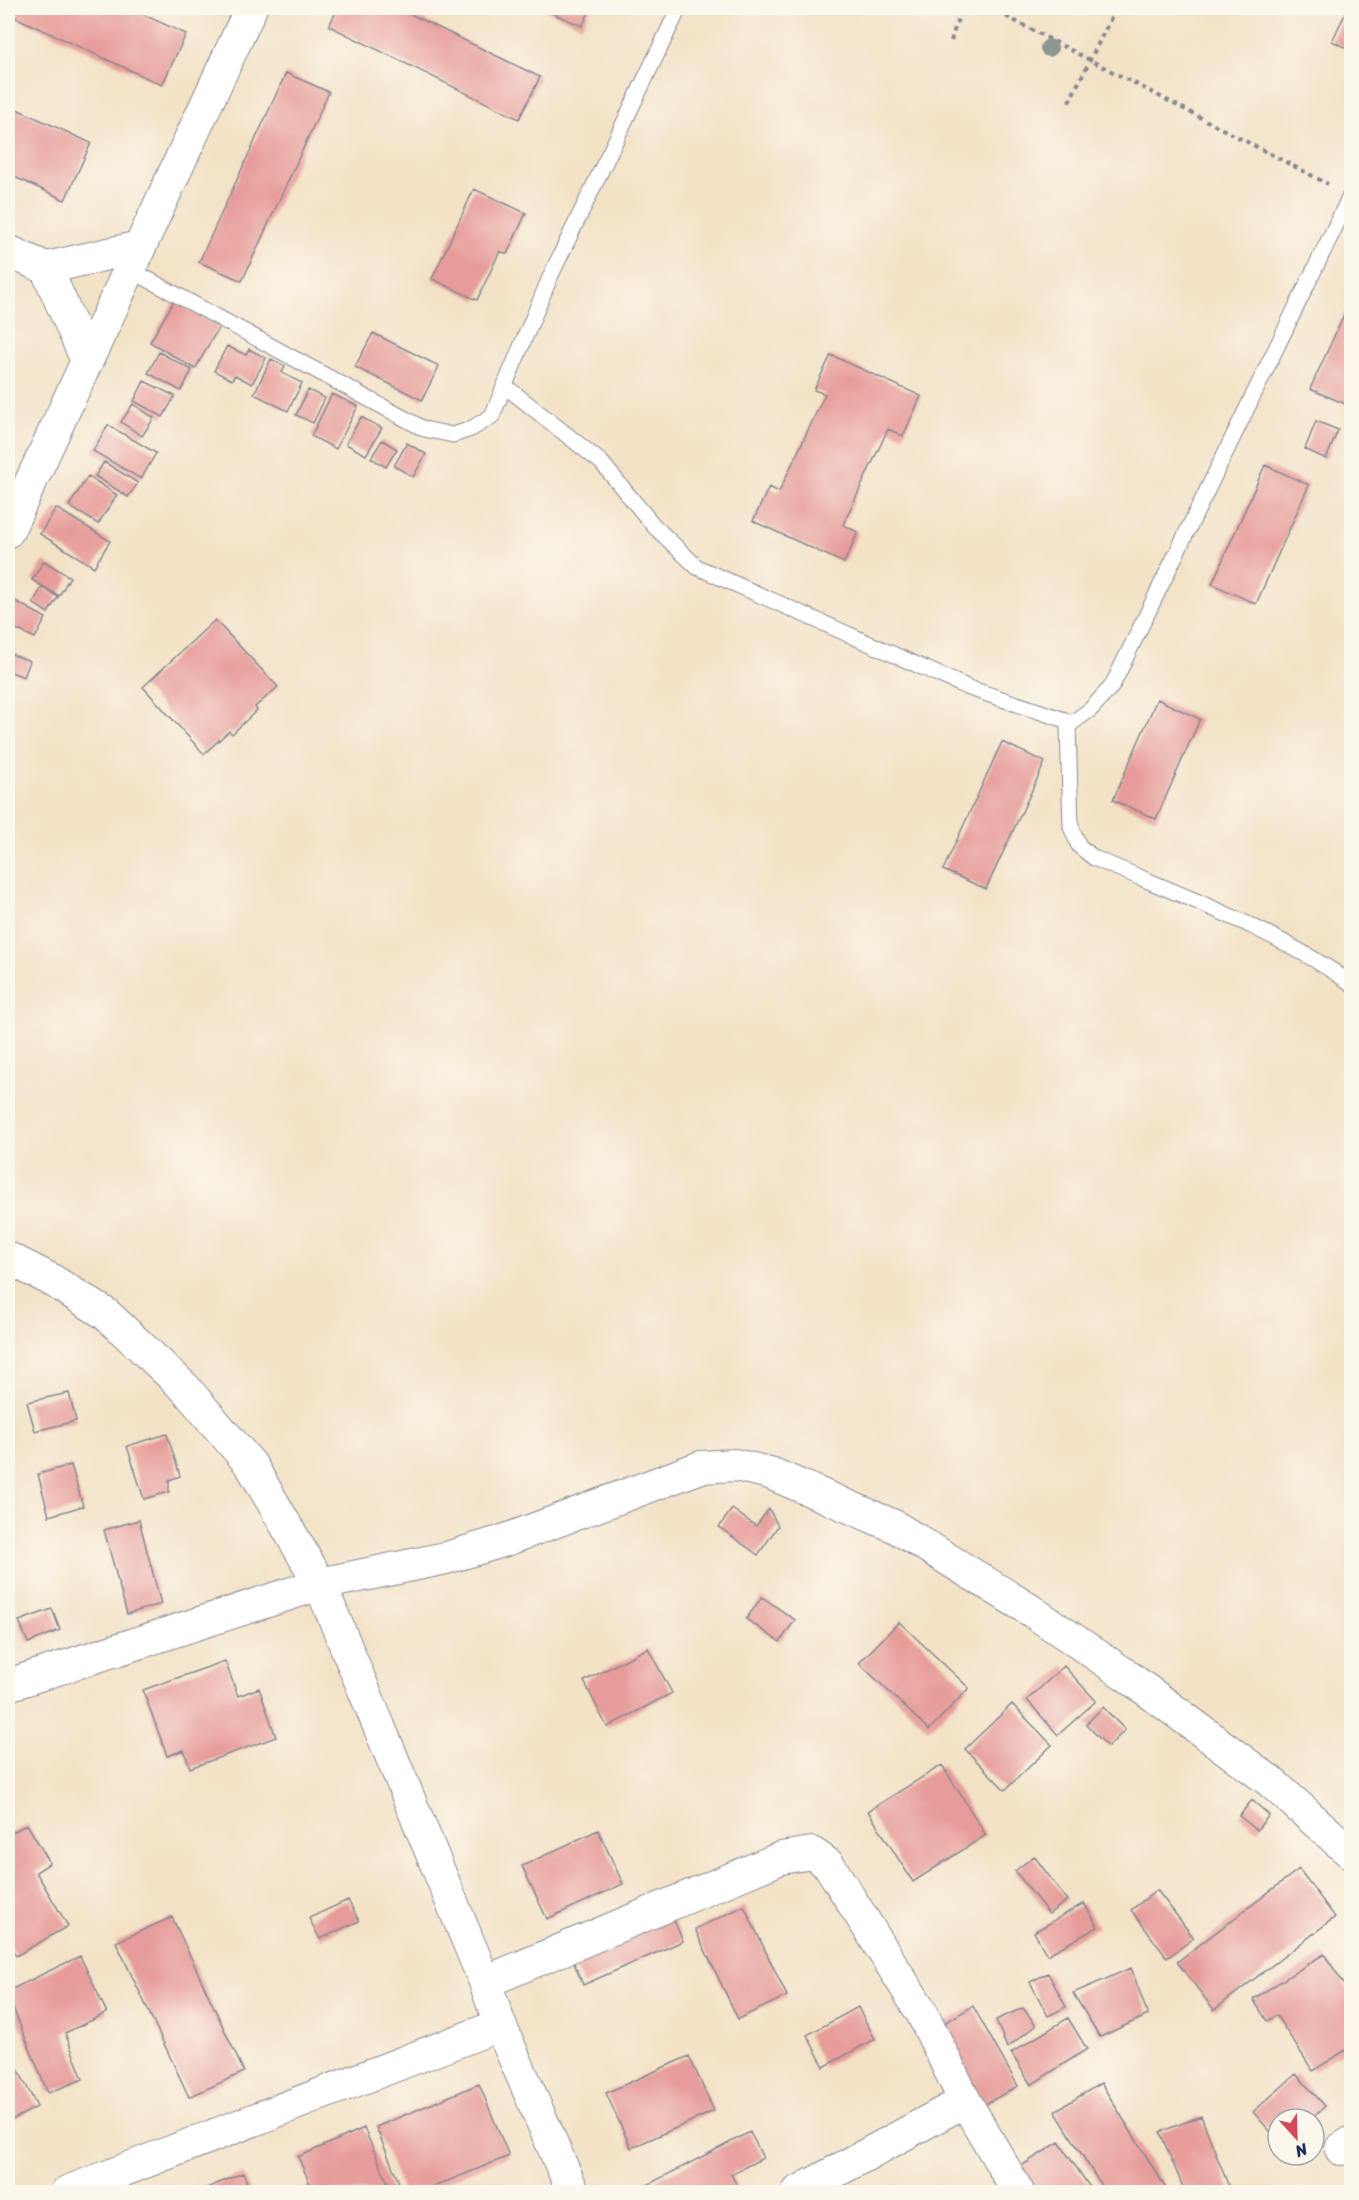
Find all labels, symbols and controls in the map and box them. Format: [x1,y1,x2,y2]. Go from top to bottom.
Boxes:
north arrow [1266,2107,1326,2167]
text: N [1290,2135,1313,2166]

